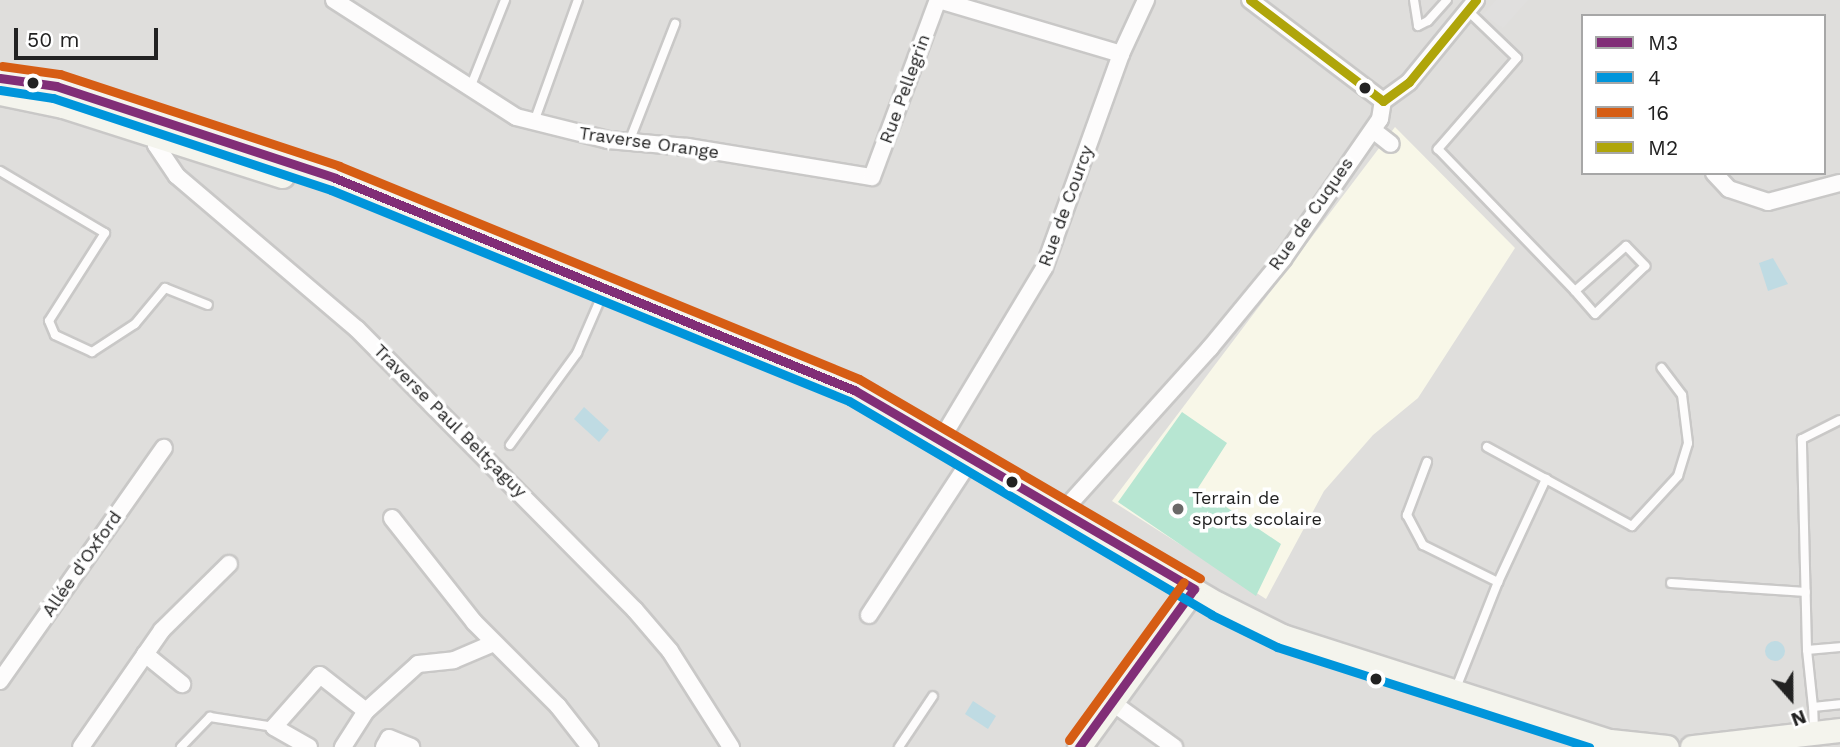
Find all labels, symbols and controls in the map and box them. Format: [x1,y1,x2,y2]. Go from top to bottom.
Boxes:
scale bar [18,14,161,58]
legend [1581,14,1826,175]
text: 50 m [27,27,79,52]
text: M3 [1648,30,1678,55]
street label: Rue Pellegrin [875,31,935,147]
text: 4 [1648,65,1661,90]
unlabelled marker [26,76,40,90]
unlabelled marker [1358,81,1372,95]
text: 16 [1648,100,1669,125]
street label: Traverse Orange [578,122,720,164]
text: M2 [1648,135,1678,160]
street label: Rue de Courcy [1034,142,1098,270]
street label: Rue de Cuques [1264,153,1358,275]
street label: Traverse Paul Beltçaguy [369,340,531,502]
unlabelled marker [1005,475,1019,489]
place label: Terrain de sports scolaire [1192,488,1322,530]
marker: Terrain de sports scolaire [1170,501,1186,517]
street label: Allée d'Oxford [38,507,126,621]
north arrow [1756,663,1826,733]
unlabelled marker [1369,672,1383,686]
text: N [1788,705,1809,731]

